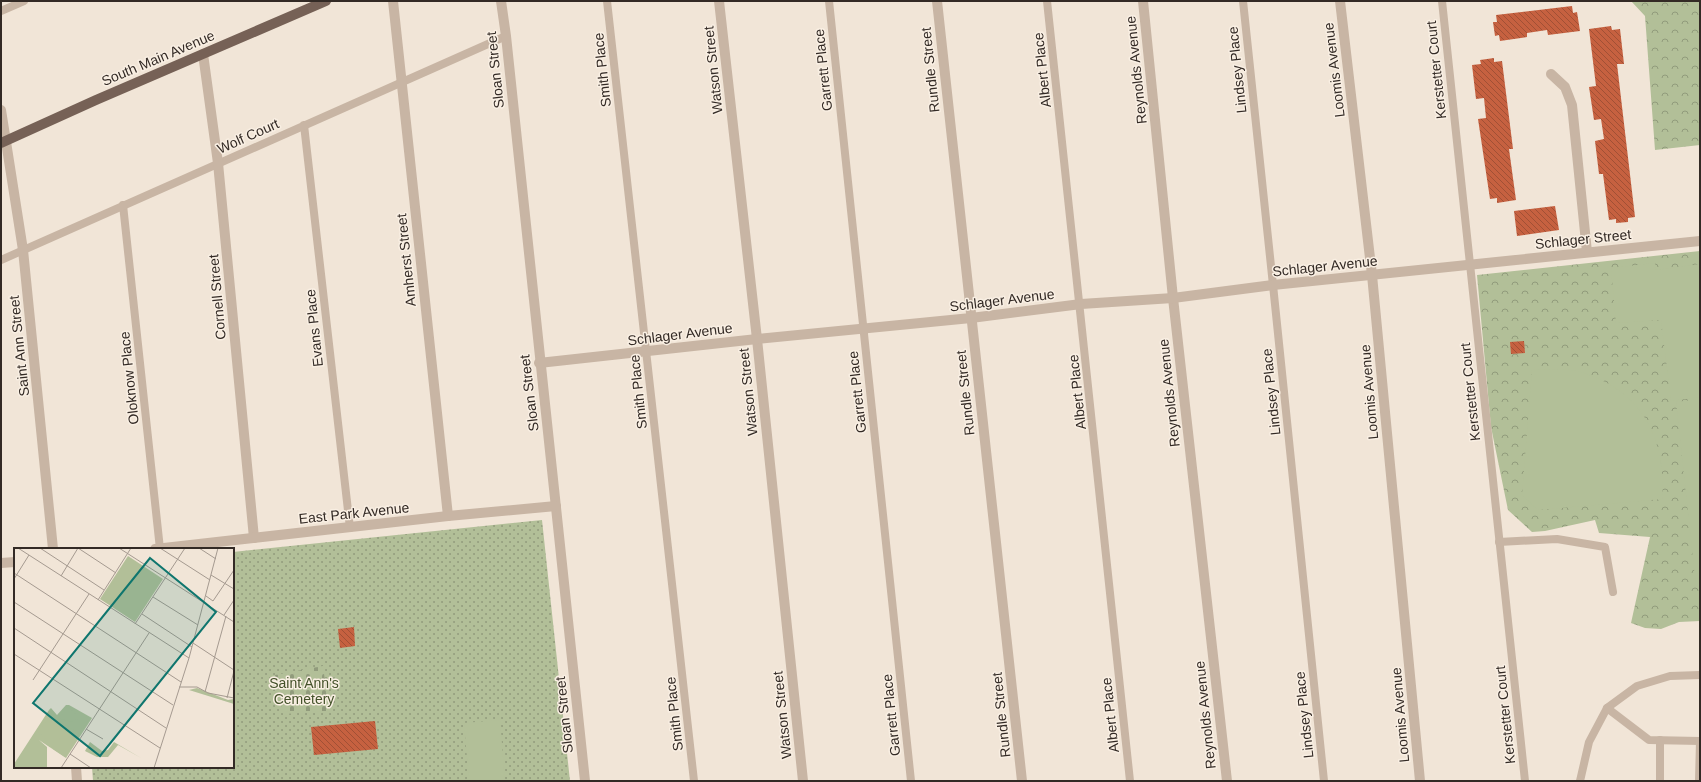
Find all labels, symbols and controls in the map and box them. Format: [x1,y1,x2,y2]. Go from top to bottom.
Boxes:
street label: Reynolds Avenue [1122,15,1150,125]
street label: Kerstetter Court [1423,20,1449,120]
street label: Loomis Avenue [1320,21,1348,118]
street label: Watson Street [700,25,726,115]
street label: Rundle Street [918,26,942,113]
street label: Lindsey Place [1224,26,1250,114]
street label: South Main Avenue [99,27,217,89]
street label: Garrett Place [811,28,835,112]
street label: Sloan Street [483,31,507,109]
street label: Albert Place [1030,31,1054,108]
street label: Smith Place [590,32,614,108]
street label: Wolf Court [215,115,281,157]
street label: Amherst Street [393,213,419,307]
street label: Schlager Street [1534,226,1632,252]
street label: Schlager Avenue [1272,253,1379,279]
street label: Cornell Street [205,254,229,340]
street label: Schlager Avenue [949,286,1056,314]
street label: Evans Place [302,288,326,368]
street label: Saint Ann Street [6,295,32,397]
street label: Schlager Avenue [627,320,734,348]
street label: Oloknow Place [116,331,142,425]
street label: Reynolds Avenue [1155,338,1183,448]
street label: Kerstetter Court [1457,342,1483,442]
street label: Loomis Avenue [1357,344,1381,440]
street label: Watson Street [735,347,761,437]
street label: Lindsey Place [1258,348,1284,436]
street label: Rundle Street [953,349,977,436]
street label: Garrett Place [845,350,869,434]
street label: Albert Place [1065,353,1089,430]
street label: Sloan Street [516,354,542,432]
street label: Smith Place [626,354,650,430]
street label: East Park Avenue [298,499,410,527]
inset map [14,548,234,768]
street label: Reynolds Avenue [1191,660,1219,770]
street label: Kerstetter Court [1492,665,1518,765]
street label: Loomis Avenue [1388,667,1412,763]
street label: Watson Street [769,670,795,760]
street label: Rundle Street [989,671,1013,758]
street label: Lindsey Place [1291,671,1317,759]
street label: Garrett Place [879,673,903,757]
park label: Saint Ann's Cemetery [269,675,339,707]
street label: Sloan Street [552,676,576,754]
street label: Smith Place [662,676,686,752]
street label: Albert Place [1098,676,1122,753]

